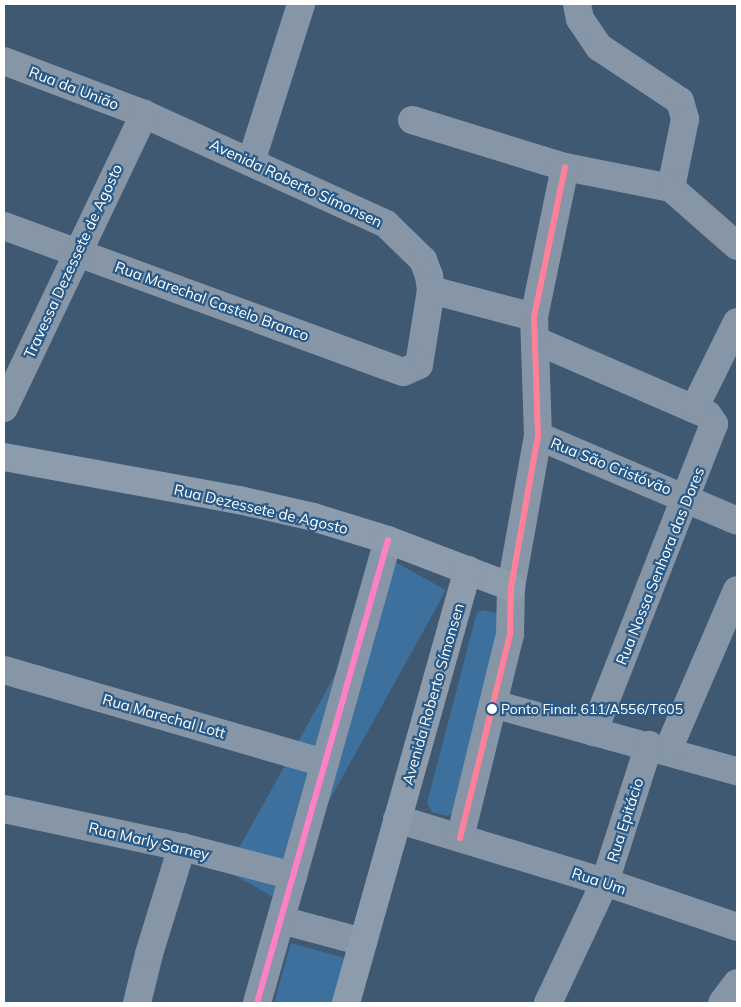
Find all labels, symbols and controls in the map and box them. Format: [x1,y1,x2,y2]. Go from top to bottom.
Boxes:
street label: Rua da União [27,63,121,113]
street label: Avenida Roberto Símonsen [207,135,385,231]
street label: Travessa Dezessete de Agosto [20,161,126,361]
street label: Rua Marechal Castelo Branco [113,257,311,345]
street label: Rua São Cristóvão [548,434,674,498]
street label: Rua Nossa Senhora das Dores [612,465,708,667]
street label: Rua Dezessete de Agosto [172,480,350,538]
street label: Avenida Roberto Símonsen [398,601,468,787]
street label: Rua Marechal Lott [101,690,227,742]
place label: Ponto Final: 611/A556/T605 [501,701,683,717]
marker: Ponto Final: 611/A556/T605 [487,704,497,714]
street label: Rua Epitácio [603,776,647,864]
street label: Rua Marly Sarney [87,818,211,864]
street label: Rua Um [570,864,628,898]

